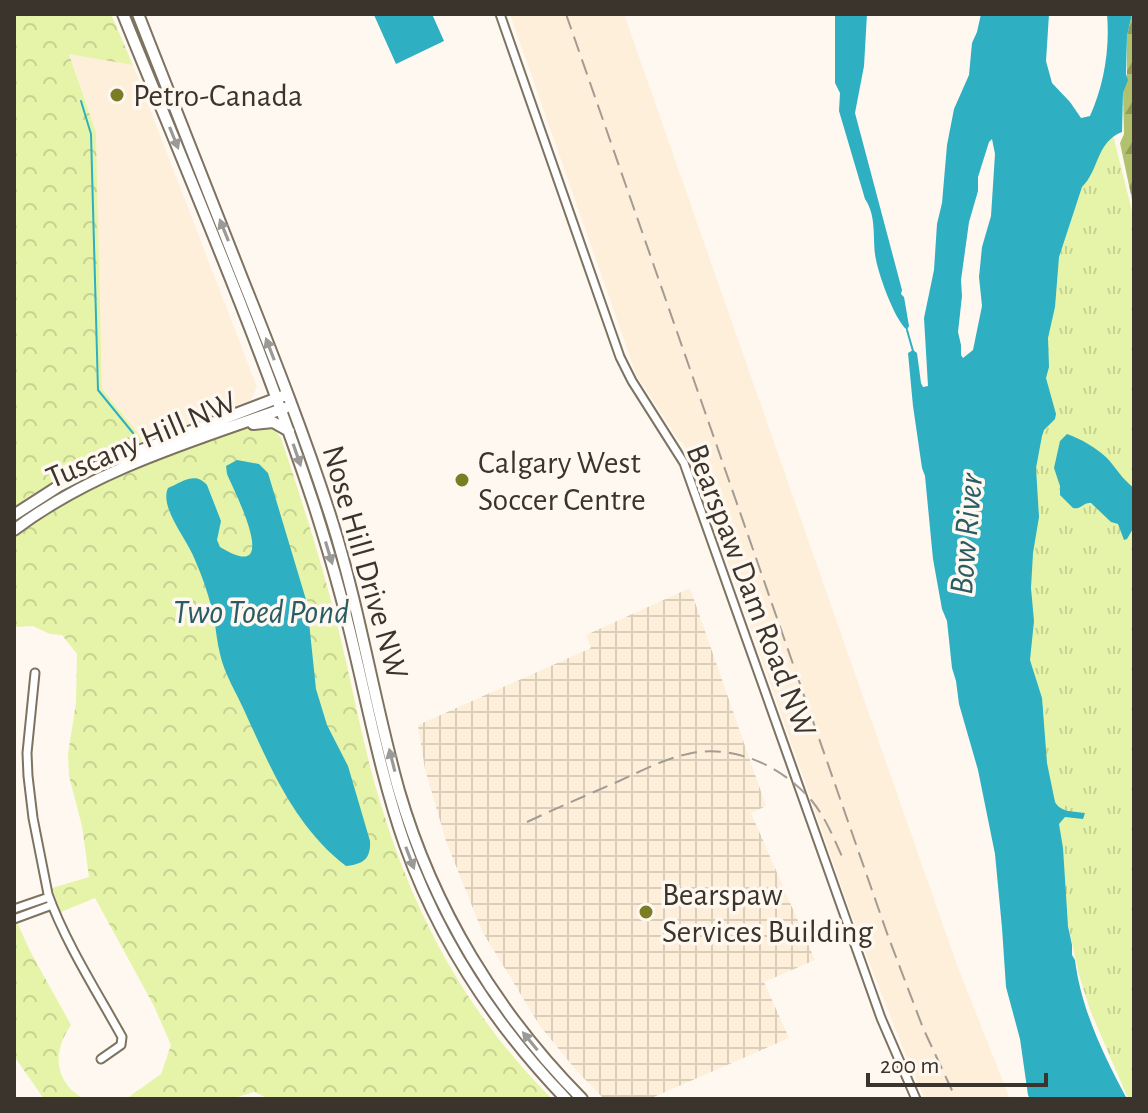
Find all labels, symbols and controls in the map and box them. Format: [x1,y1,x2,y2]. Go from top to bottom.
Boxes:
place label: Petro-Canada [133,80,303,112]
marker: Petro-Canada [108,86,126,104]
one-way arrow [167,126,180,150]
one-way arrow [217,218,230,242]
one-way arrow [263,337,276,361]
street label: Tuscany Hill NW [42,385,242,494]
street label: Bearspaw Dam Road NW [680,440,822,741]
street label: Nose Hill Drive NW [316,442,414,683]
one-way arrow [291,443,303,467]
place label: Calgary West Soccer Centre [478,447,646,516]
marker: Calgary West Soccer Centre [453,471,471,489]
water label: Bow River [945,471,989,596]
one-way arrow [323,541,336,565]
water label: Two Toed Pond [173,596,349,630]
one-way arrow [385,747,397,772]
one-way arrow [404,846,417,870]
place label: Bearspaw Services Building [662,879,873,948]
marker: Bearspaw Services Building [637,903,655,921]
one-way arrow [522,1031,539,1051]
scale bar [868,1037,1046,1087]
text: 200 m [880,1054,939,1078]

